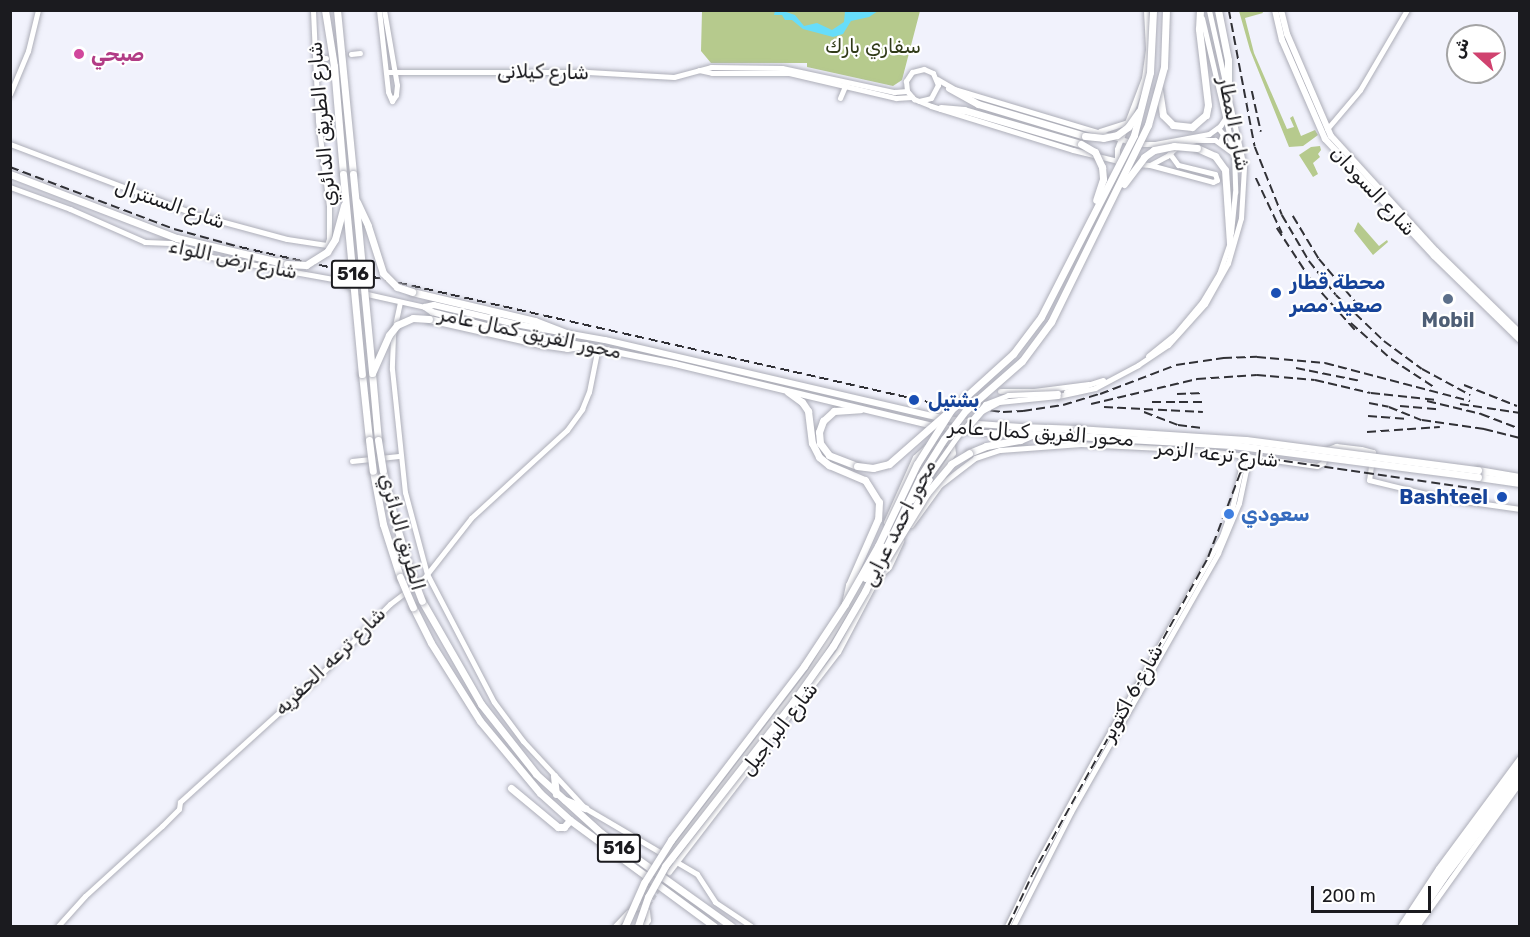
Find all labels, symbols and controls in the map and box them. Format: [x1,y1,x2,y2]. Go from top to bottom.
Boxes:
north arrow [1446,24,1506,84]
park label: سفاري بارك [825,34,921,58]
text: ش [1448,35,1473,61]
street label: شارع الطريق الدائري [303,40,341,208]
place label: صبحي [91,42,144,66]
marker: صبحي [72,47,86,61]
street label: شارع كيلانى [497,59,589,85]
street label: شارع المطار [1213,75,1255,173]
street label: شارع السودان [1325,141,1421,241]
street label: شارع السنترال [112,174,228,234]
street label: شارع ارض اللواء [166,234,300,284]
road number: 516 [330,259,376,289]
place label: محطة قطار صعيد مصر [1290,270,1385,317]
marker: محطة قطار صعيد مصر [1267,284,1285,302]
marker: Mobil [1441,292,1455,306]
street label: محور الفريق كمال عامر [436,302,624,364]
place label: Mobil [1422,308,1474,332]
place label: بشتيل [928,388,980,412]
marker: بشتيل [905,391,923,409]
street label: محور الفريق كمال عامر [947,415,1135,451]
street label: شارع ترعه الزمر [1154,436,1280,472]
street label: محور احمد عرابى [857,456,941,590]
street label: الطريق الدائري [374,471,430,593]
place label: Bashteel [1399,485,1488,509]
marker: Bashteel [1493,488,1511,506]
place label: سعودي [1241,502,1310,526]
marker: سعودي [1222,507,1236,521]
street label: شارع ترعه الحفريه [269,602,391,720]
street label: شارع 6 اكتوبر [1096,641,1168,745]
street label: شارع البراجيل [735,678,823,780]
road number: 516 [596,833,642,863]
scale bar [1314,874,1434,912]
text: 200 m [1322,885,1376,907]

